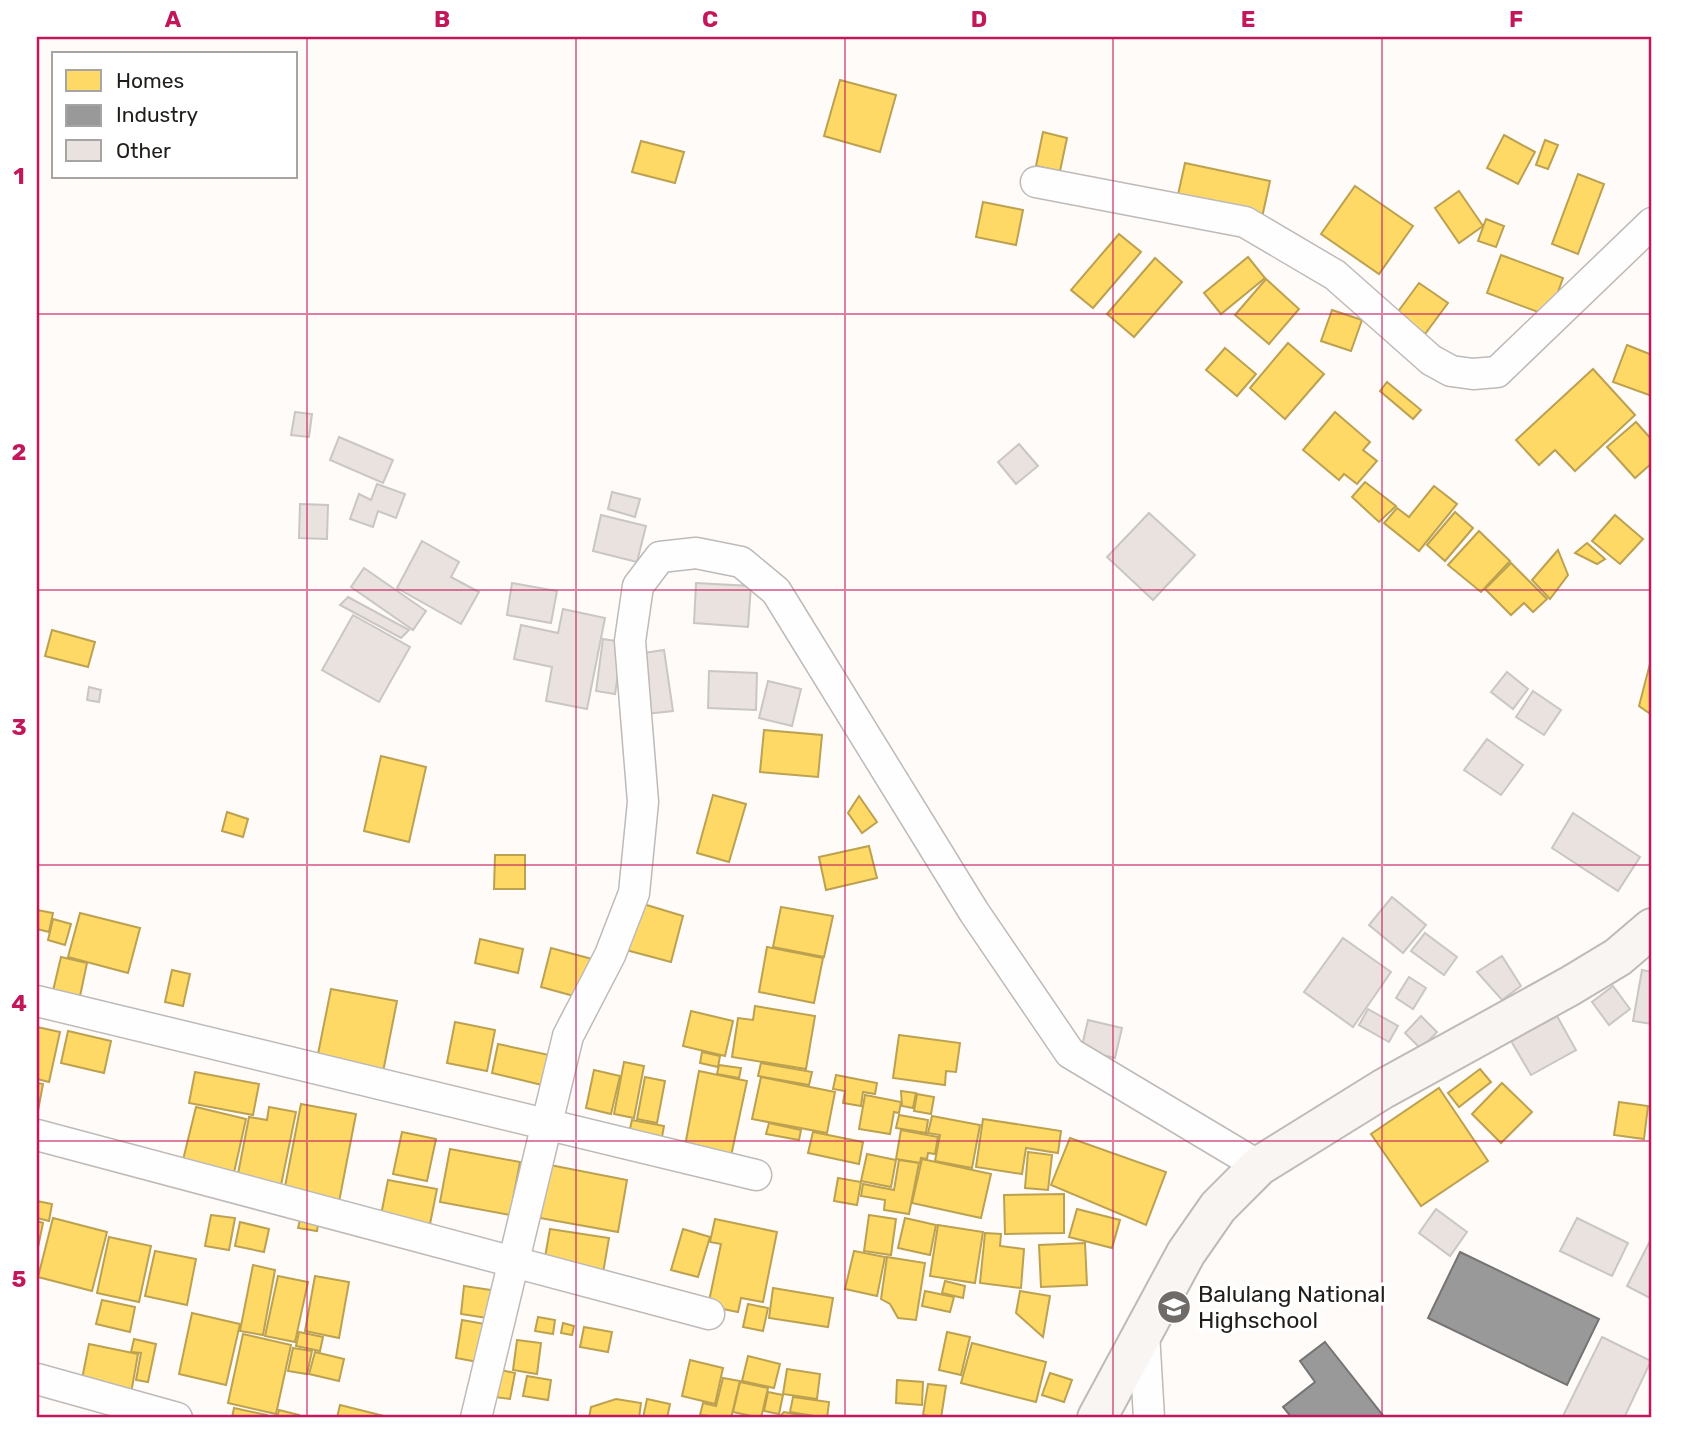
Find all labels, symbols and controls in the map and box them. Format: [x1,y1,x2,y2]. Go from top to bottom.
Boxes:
text: A [165,5,182,33]
text: B [434,5,450,33]
text: C [702,5,718,33]
text: D [971,5,987,33]
text: E [1241,5,1255,33]
text: F [1509,5,1523,33]
legend [52,52,298,178]
text: Homes [116,68,184,93]
text: Industry [116,102,198,127]
text: Other [116,138,171,163]
text: 1 [13,162,25,190]
text: 2 [12,438,26,466]
text: 3 [11,713,27,741]
text: 4 [11,989,27,1017]
text: 5 [12,1265,27,1293]
place label: Balulang National Highschool [1198,1280,1386,1334]
school or university icon: Balulang National Highschool [1155,1288,1193,1326]

